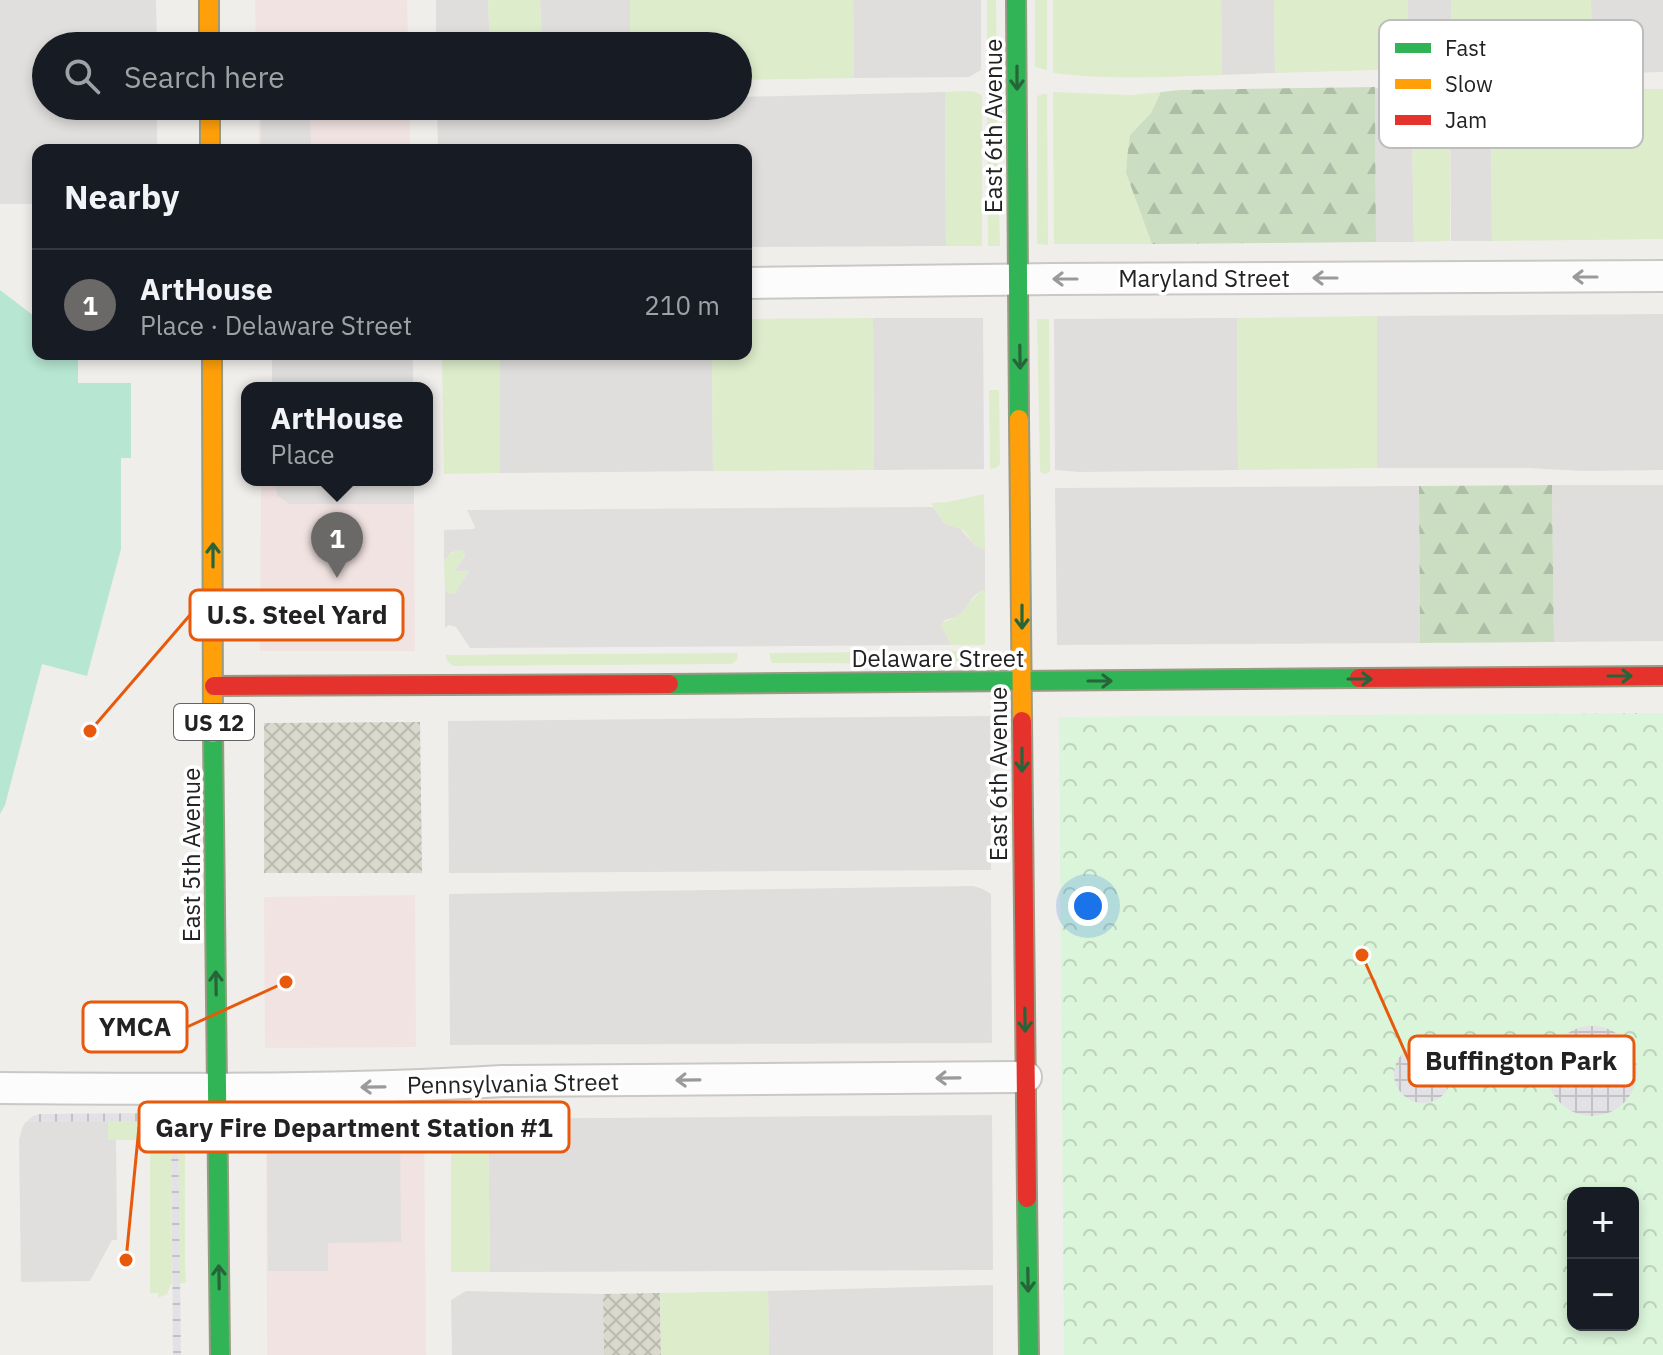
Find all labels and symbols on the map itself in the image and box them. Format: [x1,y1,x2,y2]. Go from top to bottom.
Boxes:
legend [1379,20,1643,148]
text: Fast [1445,33,1486,62]
street label: East 6th Avenue [977,39,1009,213]
one-way arrow [1009,64,1025,91]
text: Slow [1445,69,1493,98]
text: Jam [1445,105,1487,134]
street label: Maryland Street [1118,262,1290,294]
one-way arrow [1572,269,1599,285]
one-way arrow [1312,270,1339,286]
one-way arrow [1052,271,1079,287]
one-way arrow [1012,343,1028,370]
pin: 1 [311,512,363,578]
one-way arrow [205,542,221,569]
callout: U.S. Steel Yard [190,590,403,640]
text: U.S. Steel Yard [207,597,388,631]
one-way arrow [1014,603,1030,630]
street label: Delaware Street [852,642,1024,674]
one-way arrow [1606,669,1633,684]
one-way arrow [1346,671,1373,687]
one-way arrow [1086,673,1113,689]
street label: East 6th Avenue [982,687,1014,861]
road number: US 12 [174,704,254,740]
one-way arrow [1014,746,1030,773]
street label: East 5th Avenue [175,768,207,942]
your location [1068,886,1108,926]
one-way arrow [208,970,223,997]
callout: YMCA [83,1002,187,1052]
one-way arrow [1018,1006,1033,1033]
text: YMCA [99,1009,172,1043]
callout: Buffington Park [1409,1036,1634,1086]
text: Buffington Park [1425,1043,1617,1077]
street label: Pennsylvania Street [407,1065,619,1101]
one-way arrow [935,1070,962,1085]
one-way arrow [675,1072,702,1088]
one-way arrow [360,1079,387,1094]
callout: Gary Fire Department Station #1 [139,1102,569,1152]
text: Gary Fire Department Station #1 [155,1110,553,1144]
one-way arrow [212,1264,227,1291]
one-way arrow [1020,1266,1036,1293]

